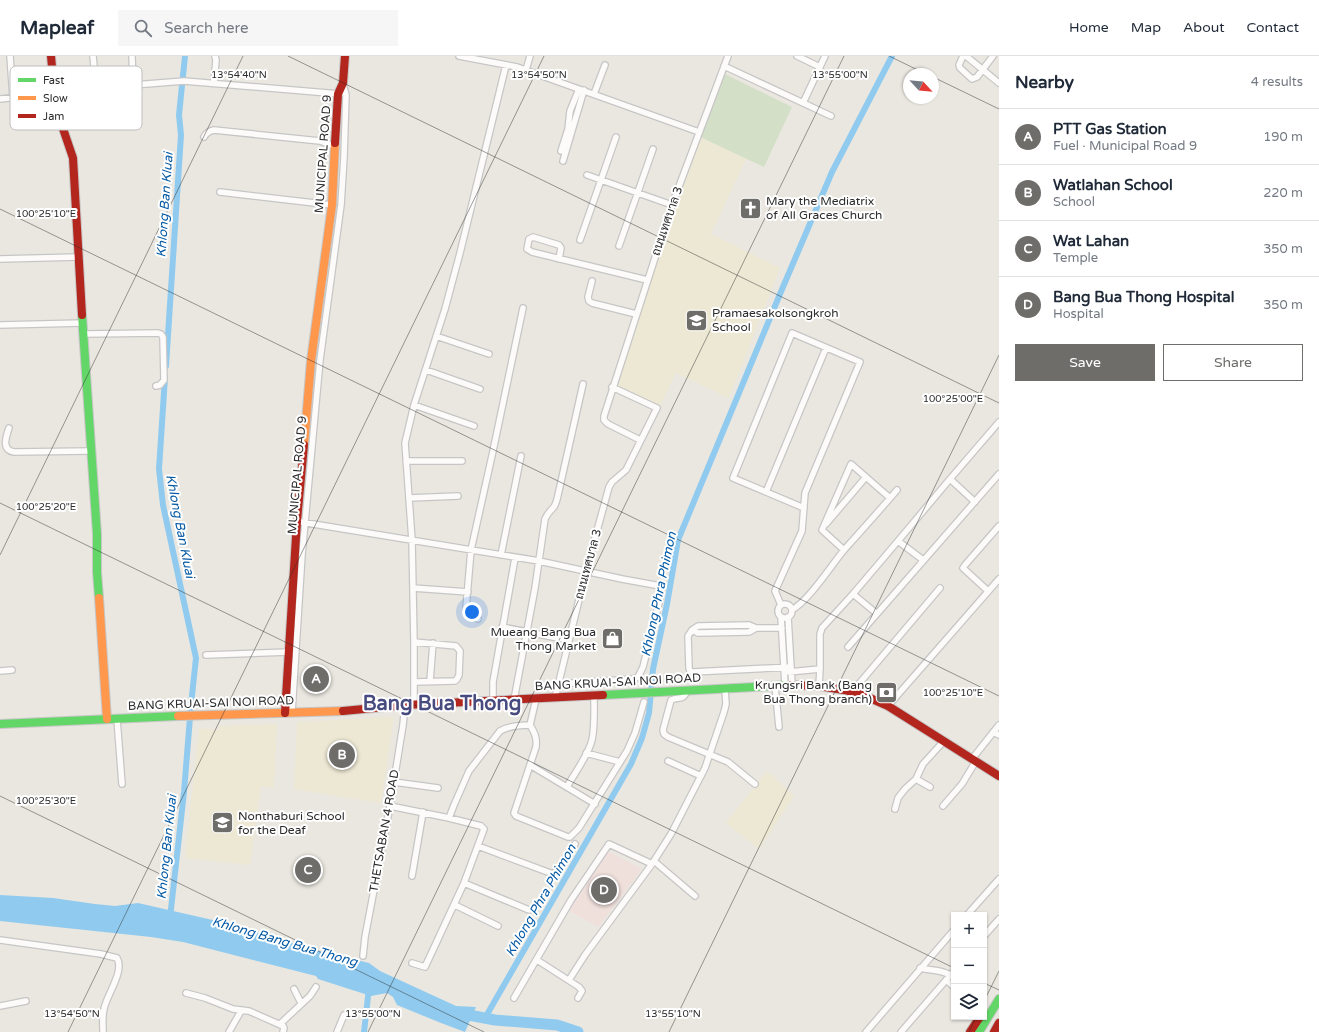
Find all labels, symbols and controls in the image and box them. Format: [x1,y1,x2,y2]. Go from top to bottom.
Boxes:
search box [118,10,398,46]
text: Mapleaf [20,17,94,39]
icon: search [132,17,154,39]
text: Search here [164,19,249,37]
text: Home [1069,19,1109,36]
text: Map [1131,19,1161,36]
text: About [1183,19,1225,36]
text: Contact [1247,19,1299,36]
legend [10,66,142,130]
north arrow [903,68,939,104]
text: 13°54'40"N [211,69,267,81]
text: 13°54'50"N [511,69,567,81]
text: 13°55'00"N [812,69,868,81]
text: Nearby [1015,72,1074,93]
text: Fast [43,74,64,87]
text: 4 results [1251,74,1303,90]
text: Slow [43,92,68,105]
street label: MUNICIPAL ROAD 9 [312,94,334,214]
text: Jam [43,110,64,123]
text: PTT Gas Station [1053,120,1167,138]
text: A [1023,129,1033,145]
text: 190 m [1263,129,1303,145]
text: Fuel · Municipal Road 9 [1053,138,1197,154]
water label: Khlong Ban Kluai [153,150,177,258]
text: Watlahan School [1053,176,1173,194]
street label: ถนนเทศบาล 3 [649,185,685,257]
text: B [1023,185,1033,201]
text: 220 m [1263,185,1303,201]
place label: Mary the Mediatrix of All Graces Church [766,194,882,222]
text: School [1053,194,1095,210]
church icon: Mary the Mediatrix of All Graces Church [737,195,763,221]
text: 100°25'10"E [16,208,76,220]
text: Wat Lahan [1053,232,1129,250]
text: C [1023,241,1033,257]
text: 350 m [1263,241,1303,257]
text: Temple [1053,250,1098,266]
text: Bang Bua Thong Hospital [1053,288,1234,306]
text: D [1023,297,1033,313]
text: 350 m [1263,297,1303,313]
place label: Pramaesakolsongkroh School [712,306,839,334]
text: Hospital [1053,306,1104,322]
school or university icon: Pramaesakolsongkroh School [684,307,710,333]
button: Save [1015,344,1155,381]
button: Share [1163,344,1303,381]
text: 100°25'00"E [923,393,983,405]
street label: MUNICIPAL ROAD 9 [285,415,309,535]
water label: Khlong Ban Kluai [162,473,198,581]
text: 100°25'20"E [16,501,76,513]
street label: ถนนเทศบาล 3 [572,527,604,601]
water label: Khlong Phra Phimon [638,529,680,658]
your location [462,602,482,622]
place label: Mueang Bang Bua Thong Market [490,625,596,653]
shop icon: Mueang Bang Bua Thong Market [599,626,625,652]
pin: A [303,664,329,694]
street label: BANG KRUAI-SAI NOI ROAD [535,671,701,693]
place label: Krungsri Bank (Bang Bua Thong branch) [755,678,872,706]
bank icon: Krungsri Bank (Bang Bua Thong branch) [874,679,900,705]
text: 100°25'10"E [923,687,983,699]
district label: Bang Bua Thong [363,692,521,716]
street label: BANG KRUAI-SAI NOI ROAD [128,693,294,713]
pin: B [329,740,355,770]
street label: THETSABAN 4 ROAD [366,769,402,893]
water label: Khlong Ban Kluai [154,792,181,900]
text: 100°25'30"E [16,795,76,807]
place label: Nonthaburi School for the Deaf [238,809,345,837]
school or university icon: Nonthaburi School for the Deaf [209,810,235,836]
water label: Khlong Phra Phimon [502,841,580,960]
pin: C [295,855,321,885]
pin: D [591,875,617,905]
map controls [951,912,987,1020]
button: + [951,912,987,948]
water label: Khlong Bang Bua Thong [210,914,360,971]
button: − [951,948,987,984]
button: layers [951,984,987,1020]
text: 13°54'50"N [44,1008,100,1020]
text: 13°55'00"N [345,1008,401,1020]
text: 13°55'10"N [645,1008,701,1020]

